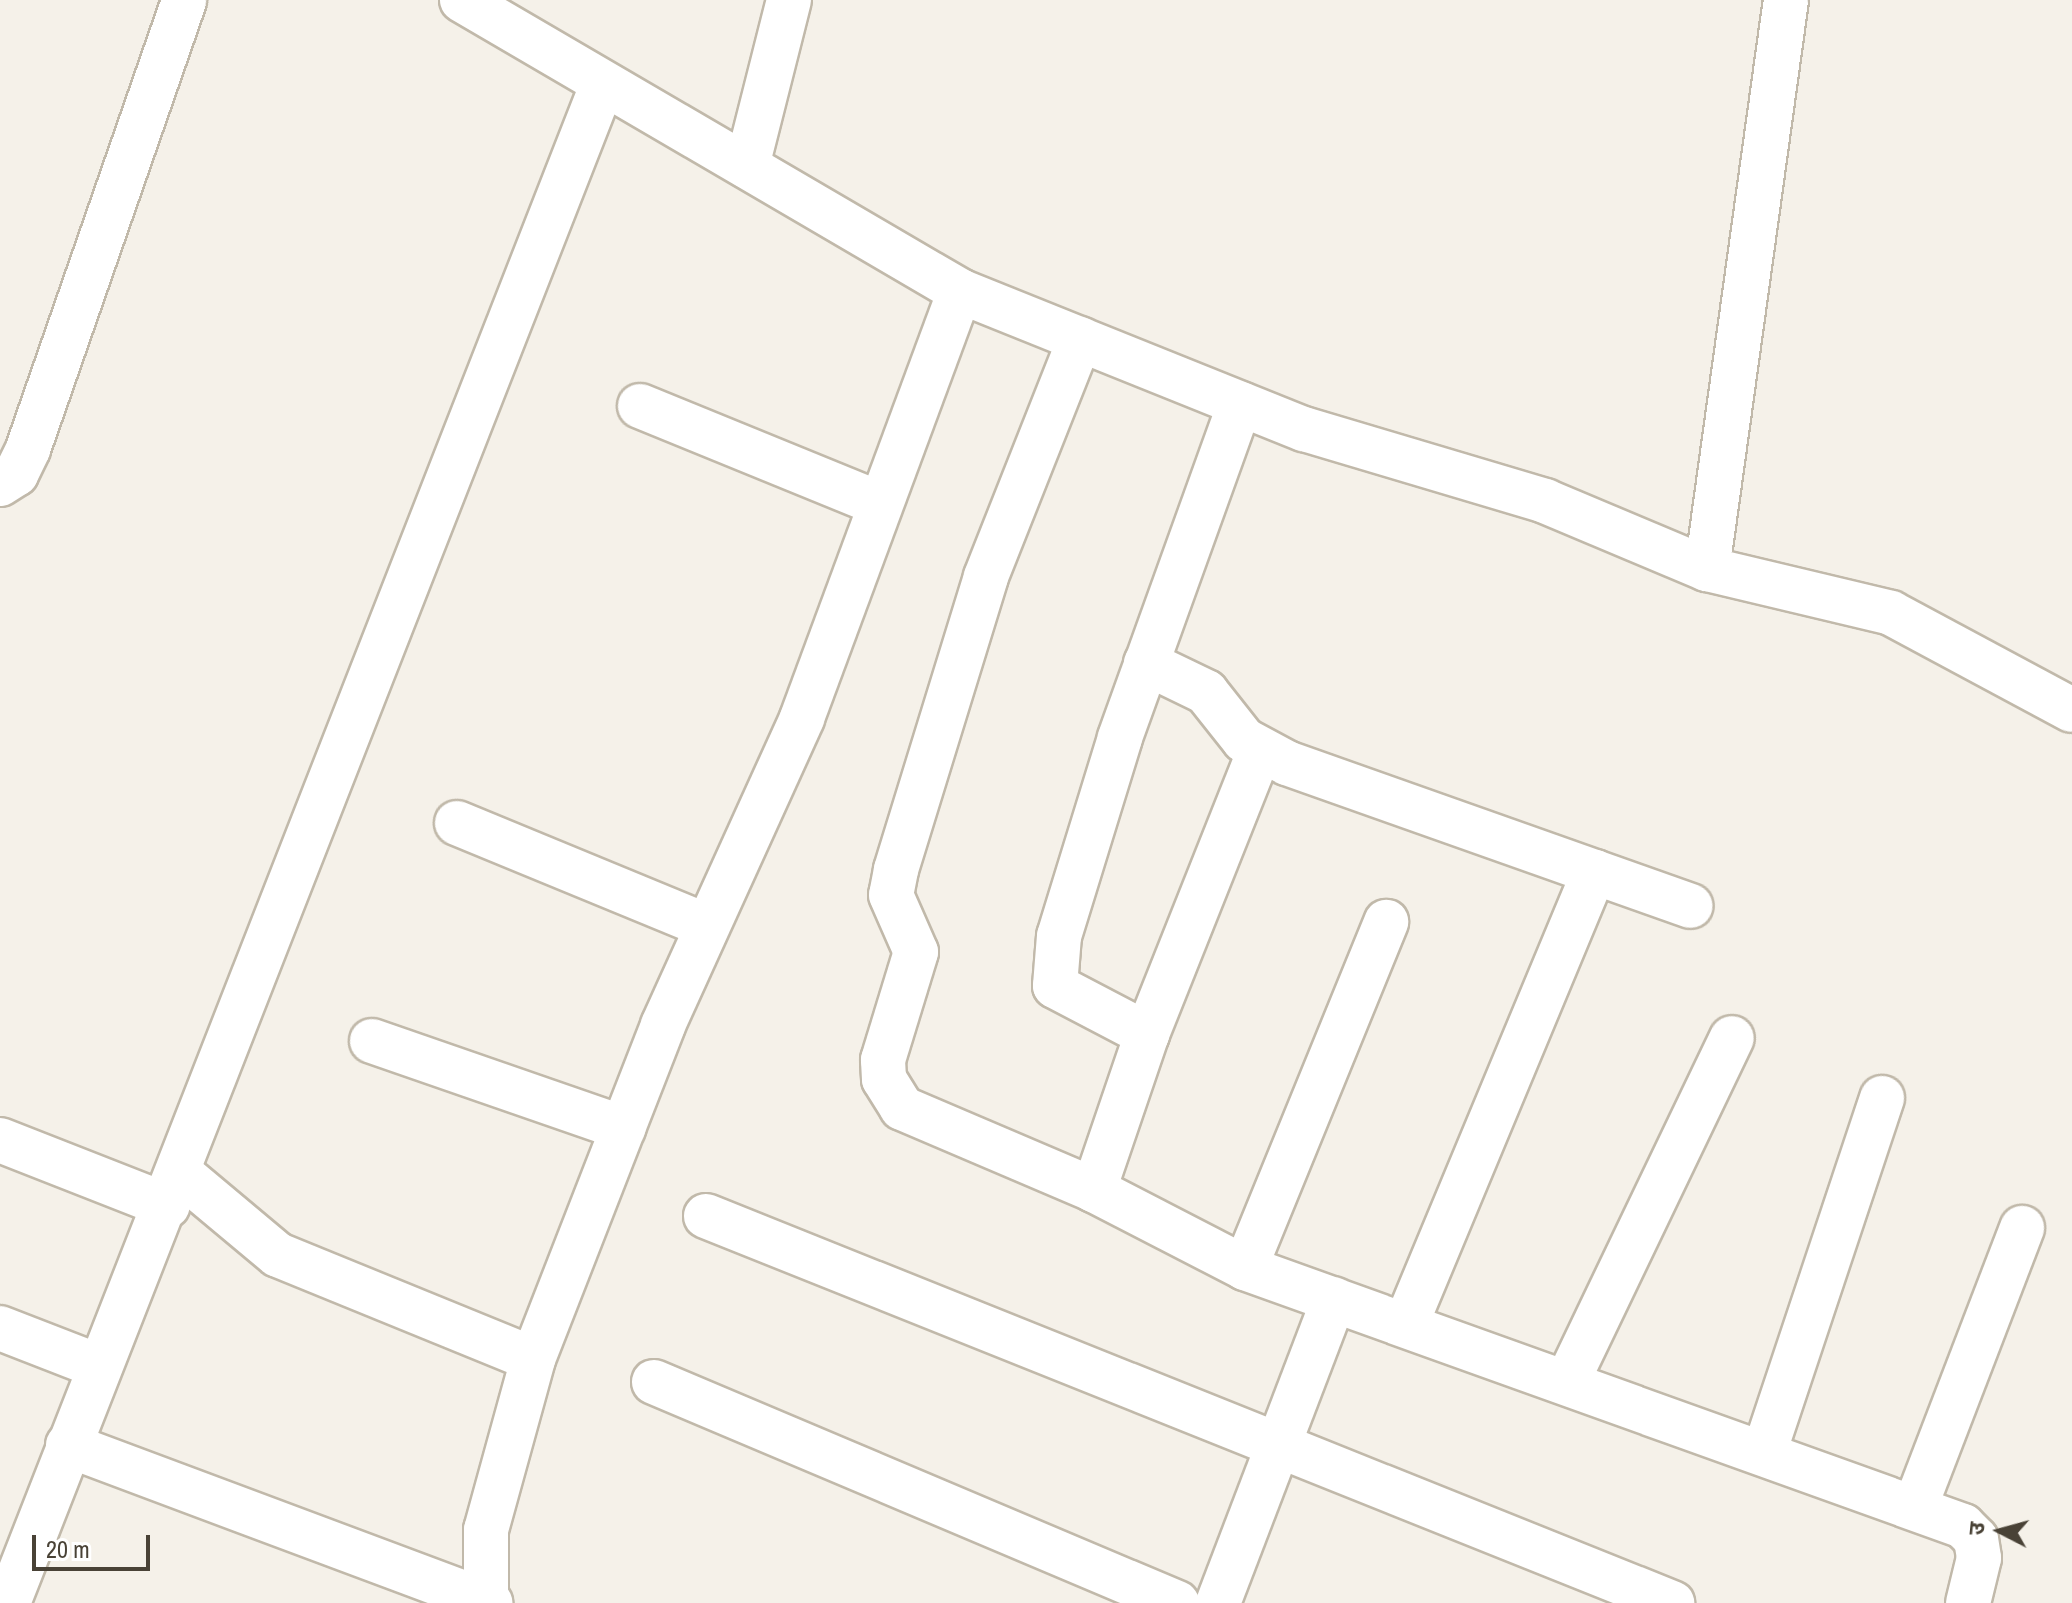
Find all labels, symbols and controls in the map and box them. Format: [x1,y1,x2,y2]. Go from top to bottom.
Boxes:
north arrow [1960,1491,2040,1571]
scale bar [36,1519,154,1569]
text: उ [1961,1521,1992,1536]
text: 20 m [46,1533,90,1565]

